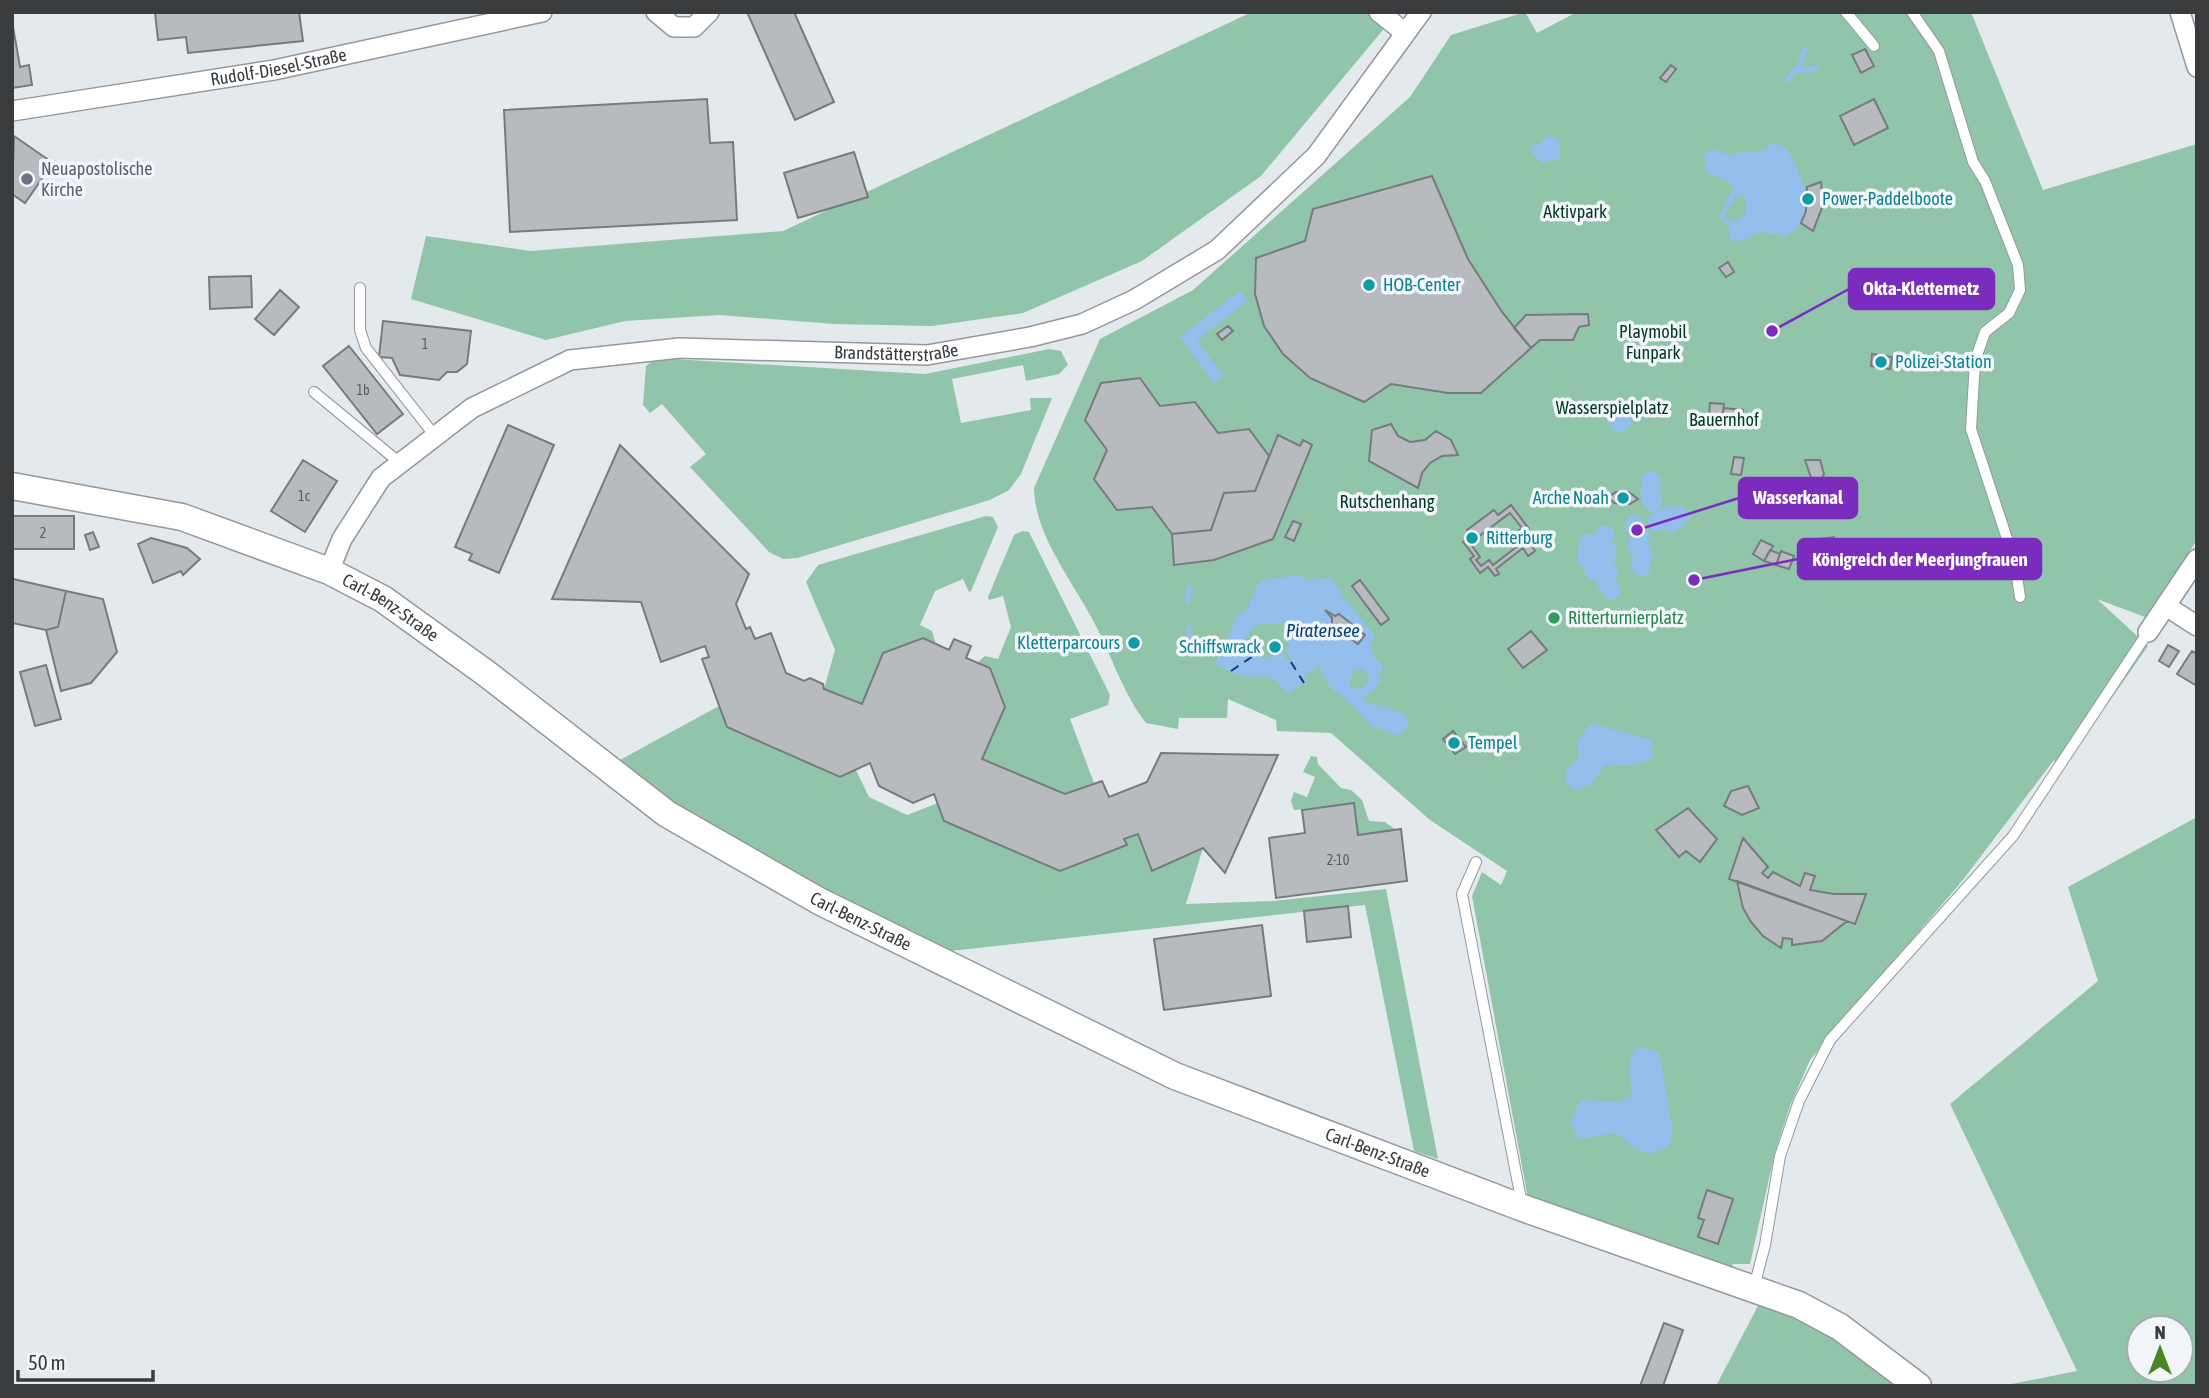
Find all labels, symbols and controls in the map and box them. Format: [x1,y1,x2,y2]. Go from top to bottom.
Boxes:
street label: Rudolf-Diesel-Straße [209,44,348,90]
place label: Neuapostolische Kirche [41,158,153,200]
marker: Neuapostolische Kirche [19,171,35,187]
place label: Power-Paddelboote [1822,188,1953,209]
marker: Power-Paddelboote [1800,191,1816,207]
park label: Aktivpark [1543,201,1607,222]
callout: Okta-Kletternetz [1849,269,1994,309]
place label: HOB-Center [1383,274,1461,295]
marker: HOB-Center [1361,277,1377,293]
text: Okta-Kletternetz [1863,277,1979,299]
park label: Playmobil Funpark [1619,321,1687,363]
house number: 1 [422,336,428,352]
street label: Brandstätterstraße [834,339,960,365]
place label: Polizei-Station [1895,351,1992,372]
marker: Polizei-Station [1873,354,1889,370]
house number: 1b [356,382,370,398]
park label: Wasserspielplatz [1556,397,1669,418]
park label: Bauernhof [1689,409,1759,430]
callout: Wasserkanal [1739,478,1857,518]
text: Wasserkanal [1752,486,1844,508]
place label: Arche Noah [1533,487,1609,508]
house number: 1c [298,488,311,504]
marker: Arche Noah [1615,490,1631,506]
park label: Rutschenhang [1339,491,1435,512]
house number: 2 [40,525,46,541]
place label: Ritterburg [1486,527,1553,548]
marker: Ritterburg [1464,530,1480,546]
callout: Königreich der Meerjungfrauen [1798,539,2041,579]
text: Königreich der Meerjungfrauen [1812,548,2028,570]
street label: Carl-Benz-Straße [339,569,443,646]
place label: Ritterturnierplatz [1568,607,1684,628]
marker: Ritterturnierplatz [1546,610,1562,626]
water label: Piratensee [1286,619,1360,641]
place label: Kletterparcours [1017,632,1120,653]
marker: Kletterparcours [1126,635,1142,651]
place label: Schiffswrack [1179,636,1261,657]
marker: Schiffswrack [1267,639,1283,655]
place label: Tempel [1468,732,1518,753]
marker: Tempel [1446,735,1462,751]
house number: 2-10 [1327,852,1350,868]
street label: Carl-Benz-Straße [806,887,915,955]
street label: Carl-Benz-Straße [1323,1123,1433,1182]
north arrow [2125,1314,2195,1384]
text: N [2154,1321,2166,1343]
scale bar [18,1338,152,1382]
text: 50 m [28,1350,66,1374]

